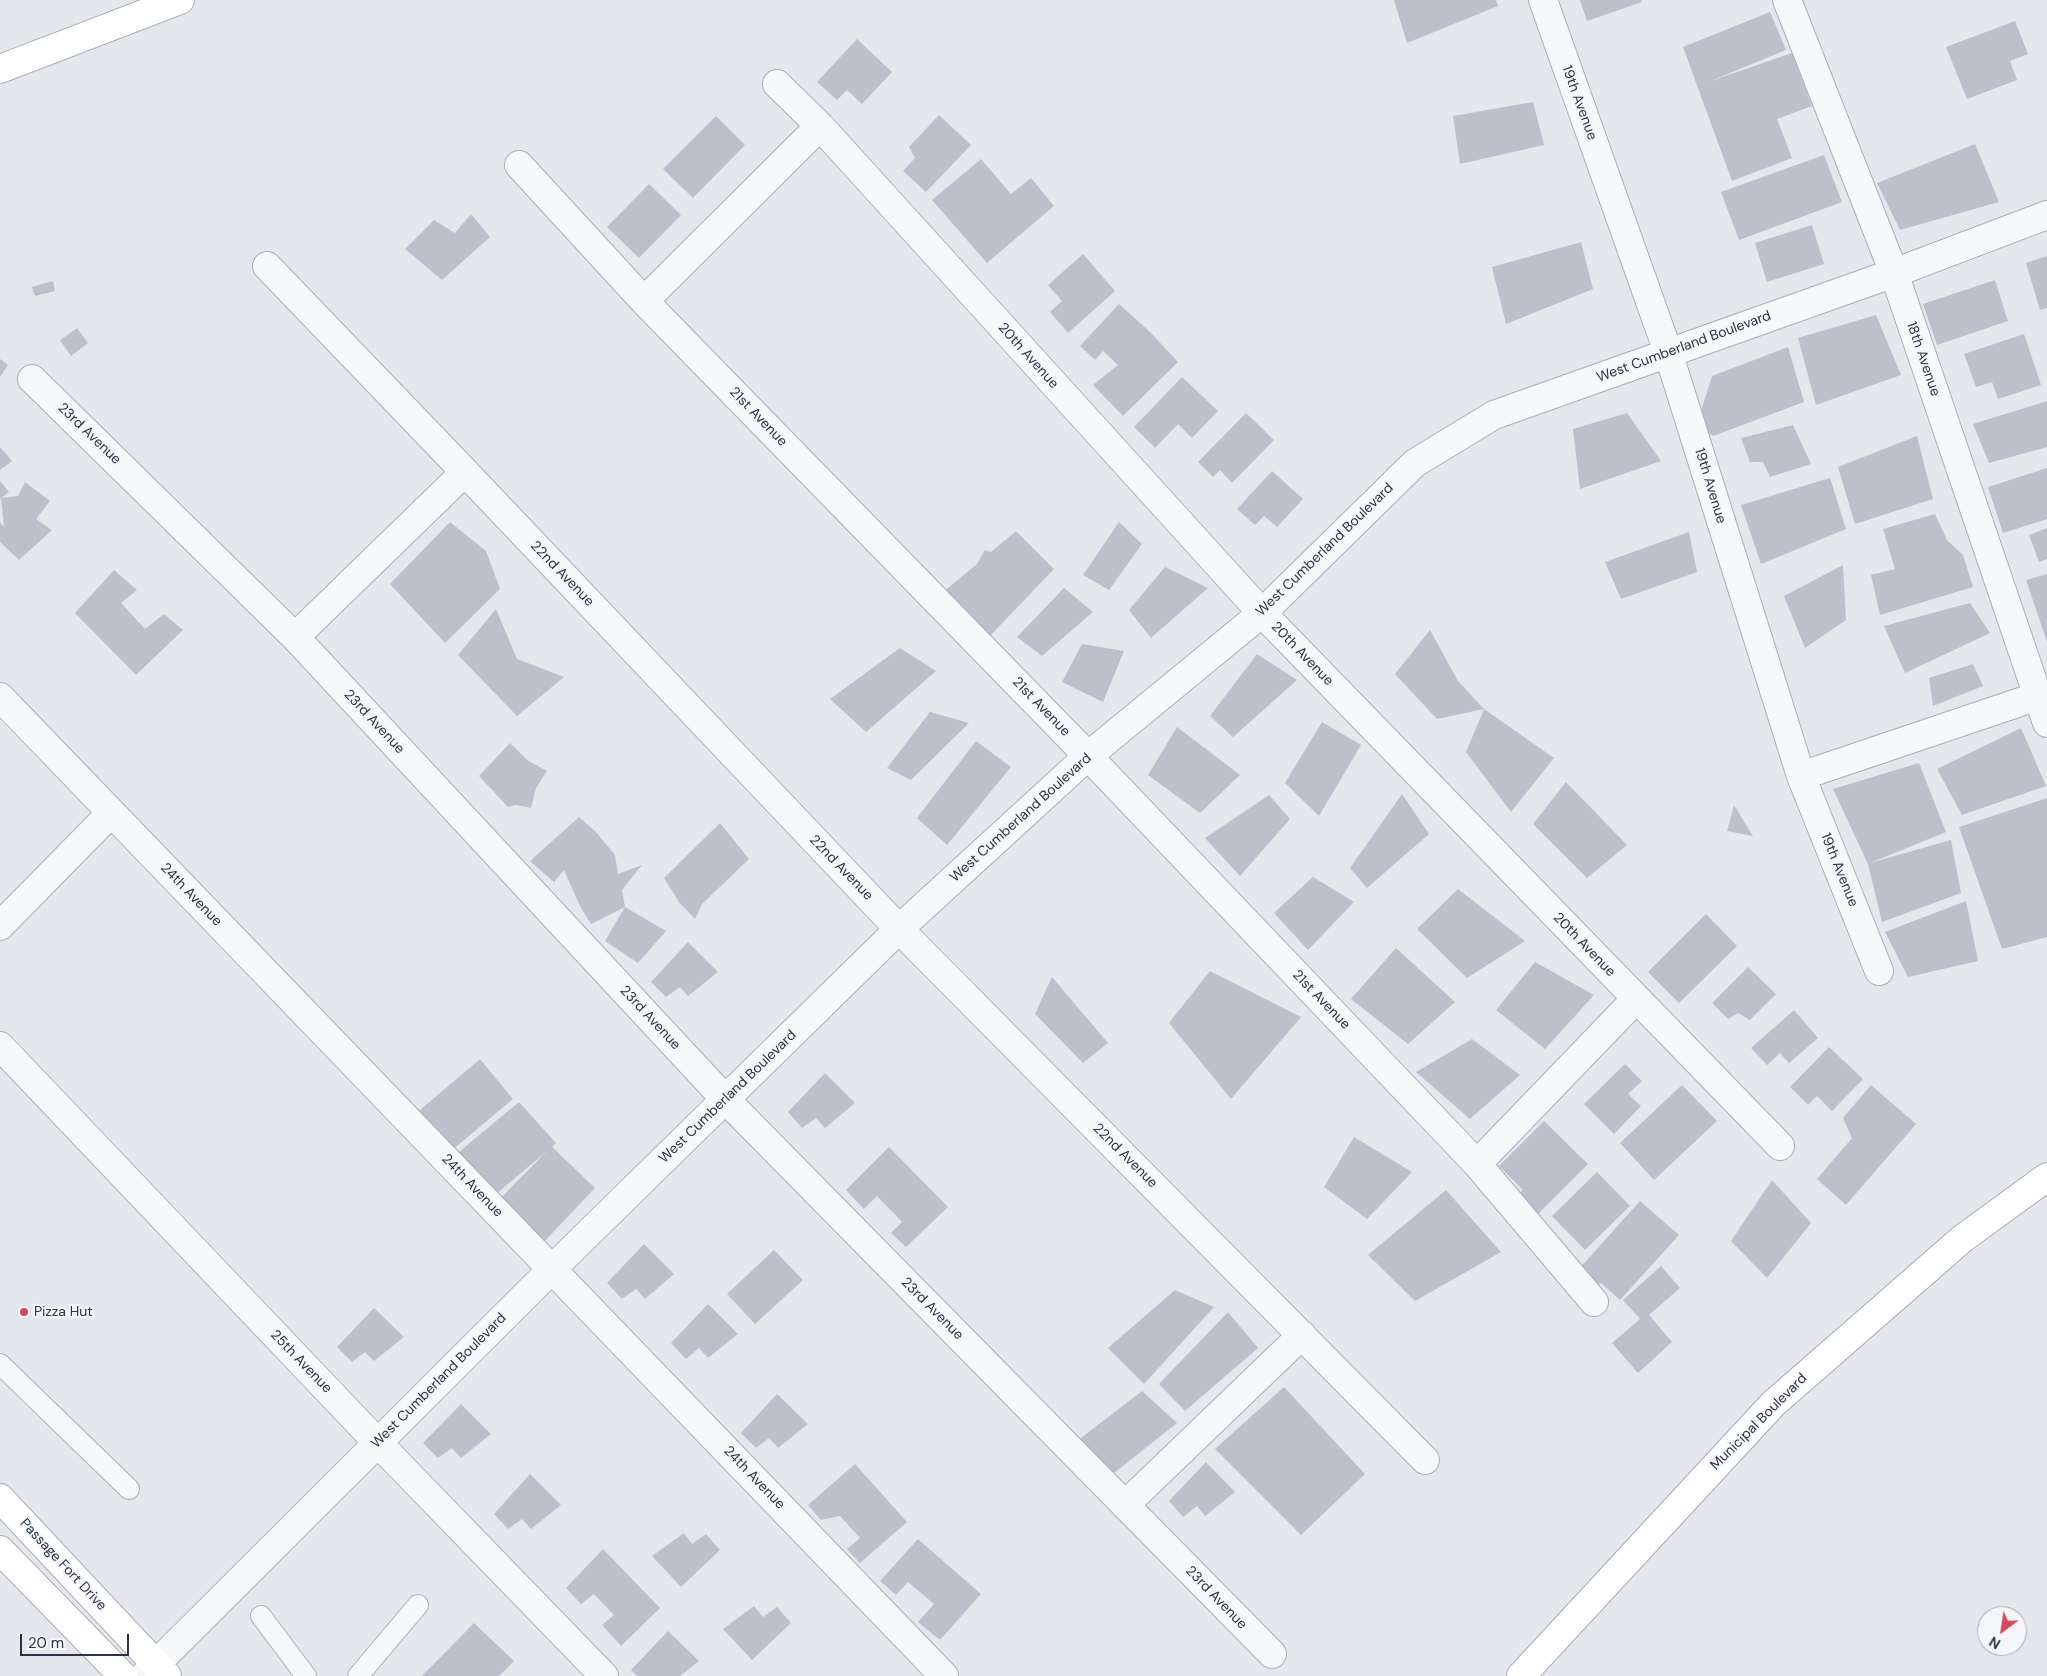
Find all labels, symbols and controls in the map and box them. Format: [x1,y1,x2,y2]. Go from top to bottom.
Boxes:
street label: 19th Avenue [1558,63,1600,143]
street label: West Cumberland Boulevard [1595,308,1773,386]
street label: 20th Avenue [994,320,1062,392]
street label: 18th Avenue [1902,320,1944,398]
street label: 21st Avenue [726,384,790,450]
street label: 23rd Avenue [54,400,124,468]
street label: 19th Avenue [1691,446,1729,526]
street label: West Cumberland Boulevard [1253,480,1397,620]
street label: 22nd Avenue [527,538,597,610]
street label: 20th Avenue [1267,619,1337,689]
street label: 21st Avenue [1009,674,1073,740]
street label: 23rd Avenue [340,687,408,757]
street label: West Cumberland Boulevard [947,750,1095,886]
street label: 19th Avenue [1817,831,1861,909]
street label: 22nd Avenue [806,832,876,904]
street label: 24th Avenue [157,860,225,930]
street label: 20th Avenue [1549,910,1619,980]
street label: 21st Avenue [1289,967,1353,1033]
street label: 23rd Avenue [616,983,684,1053]
street label: West Cumberland Boulevard [656,1027,800,1167]
street label: 22nd Avenue [1089,1120,1161,1192]
street label: 24th Avenue [438,1151,506,1221]
street label: 23rd Avenue [897,1274,967,1344]
place label: Pizza Hut [34,1304,93,1320]
marker: Pizza Hut [18,1306,30,1318]
street label: West Cumberland Boulevard [368,1310,510,1452]
street label: 25th Avenue [267,1327,335,1397]
street label: Municipal Boulevard [1707,1370,1811,1474]
street label: 24th Avenue [720,1443,788,1513]
street label: Passage Fort Drive [16,1516,110,1614]
street label: 23rd Avenue [1182,1563,1250,1633]
north arrow [1977,1606,2027,1656]
scale bar [22,1624,131,1656]
text: 20 m [28,1633,64,1653]
text: N [1986,1633,2004,1653]

